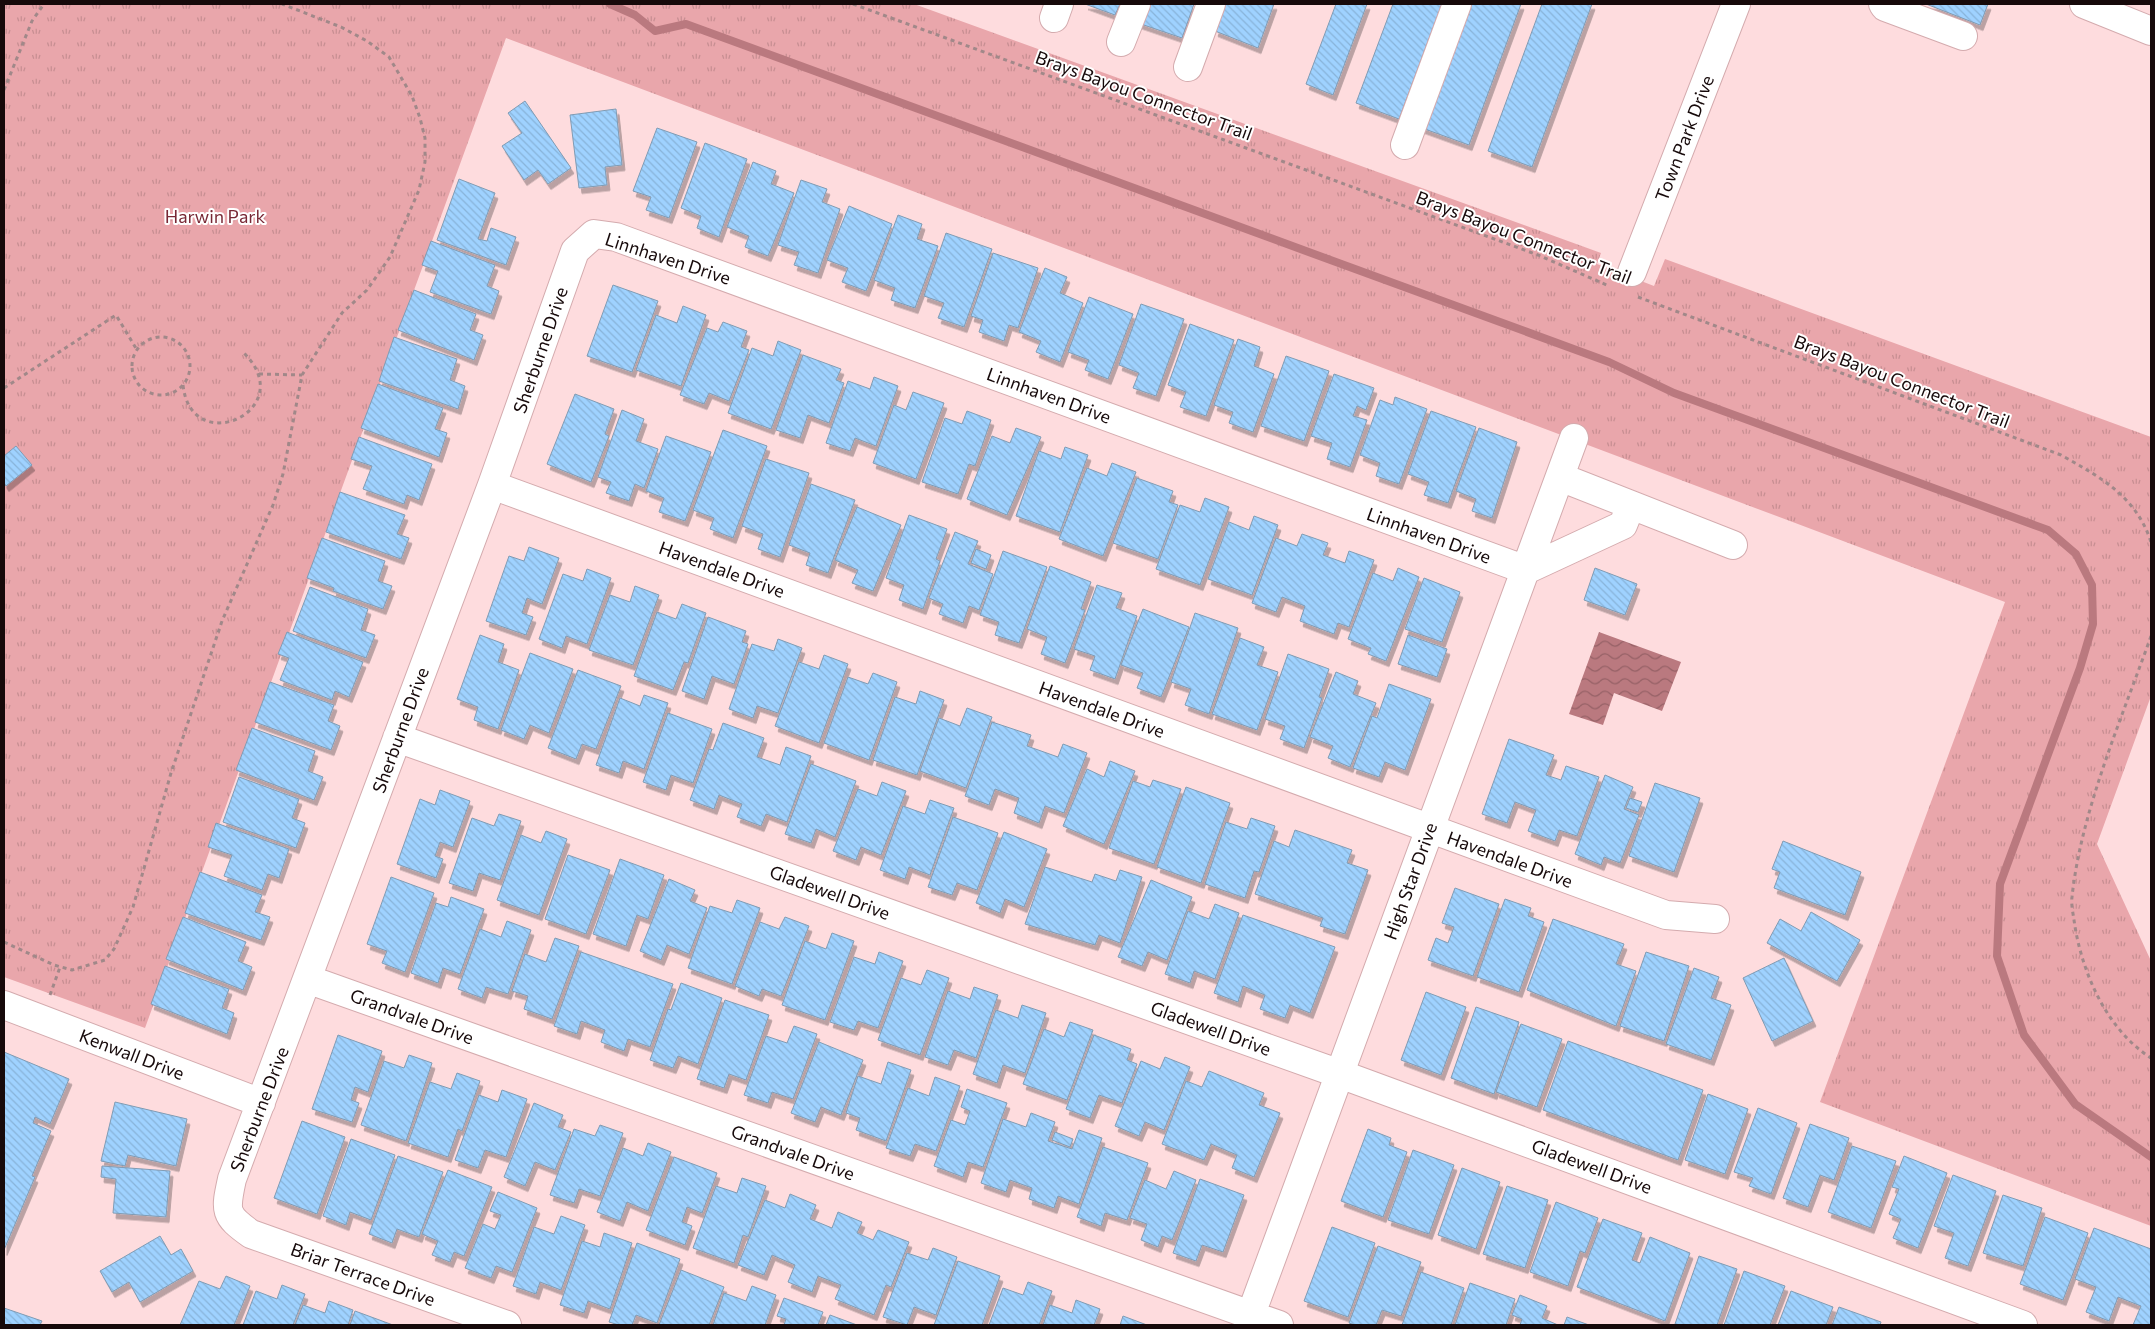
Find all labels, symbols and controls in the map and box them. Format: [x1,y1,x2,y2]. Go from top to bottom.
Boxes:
street label: Brays Bayou Connector Trail [1033,45,1255,145]
street label: Town Park Drive [1650,72,1718,204]
street label: Brays Bayou Connector Trail [1413,186,1635,288]
park label: Harwin Park [165,205,266,227]
street label: Linnhaven Drive [602,227,734,289]
street label: Sherburne Drive [508,284,572,416]
street label: Brays Bayou Connector Trail [1791,330,2013,432]
street label: Linnhaven Drive [984,362,1114,428]
street label: Linnhaven Drive [1364,502,1494,568]
street label: Havendale Drive [656,536,788,602]
street label: Sherburne Drive [367,664,433,796]
street label: Havendale Drive [1036,676,1168,742]
street label: High Star Drive [1379,819,1441,943]
street label: Havendale Drive [1444,826,1576,892]
street label: Gladewell Drive [767,860,893,924]
street label: Grandvale Drive [347,983,477,1049]
street label: Gladewell Drive [1148,996,1274,1060]
street label: Kenwall Drive [76,1024,188,1084]
street label: Sherburne Drive [225,1043,293,1175]
street label: Grandvale Drive [728,1119,858,1185]
street label: Gladewell Drive [1529,1134,1655,1198]
street label: Briar Terrace Drive [288,1238,438,1310]

